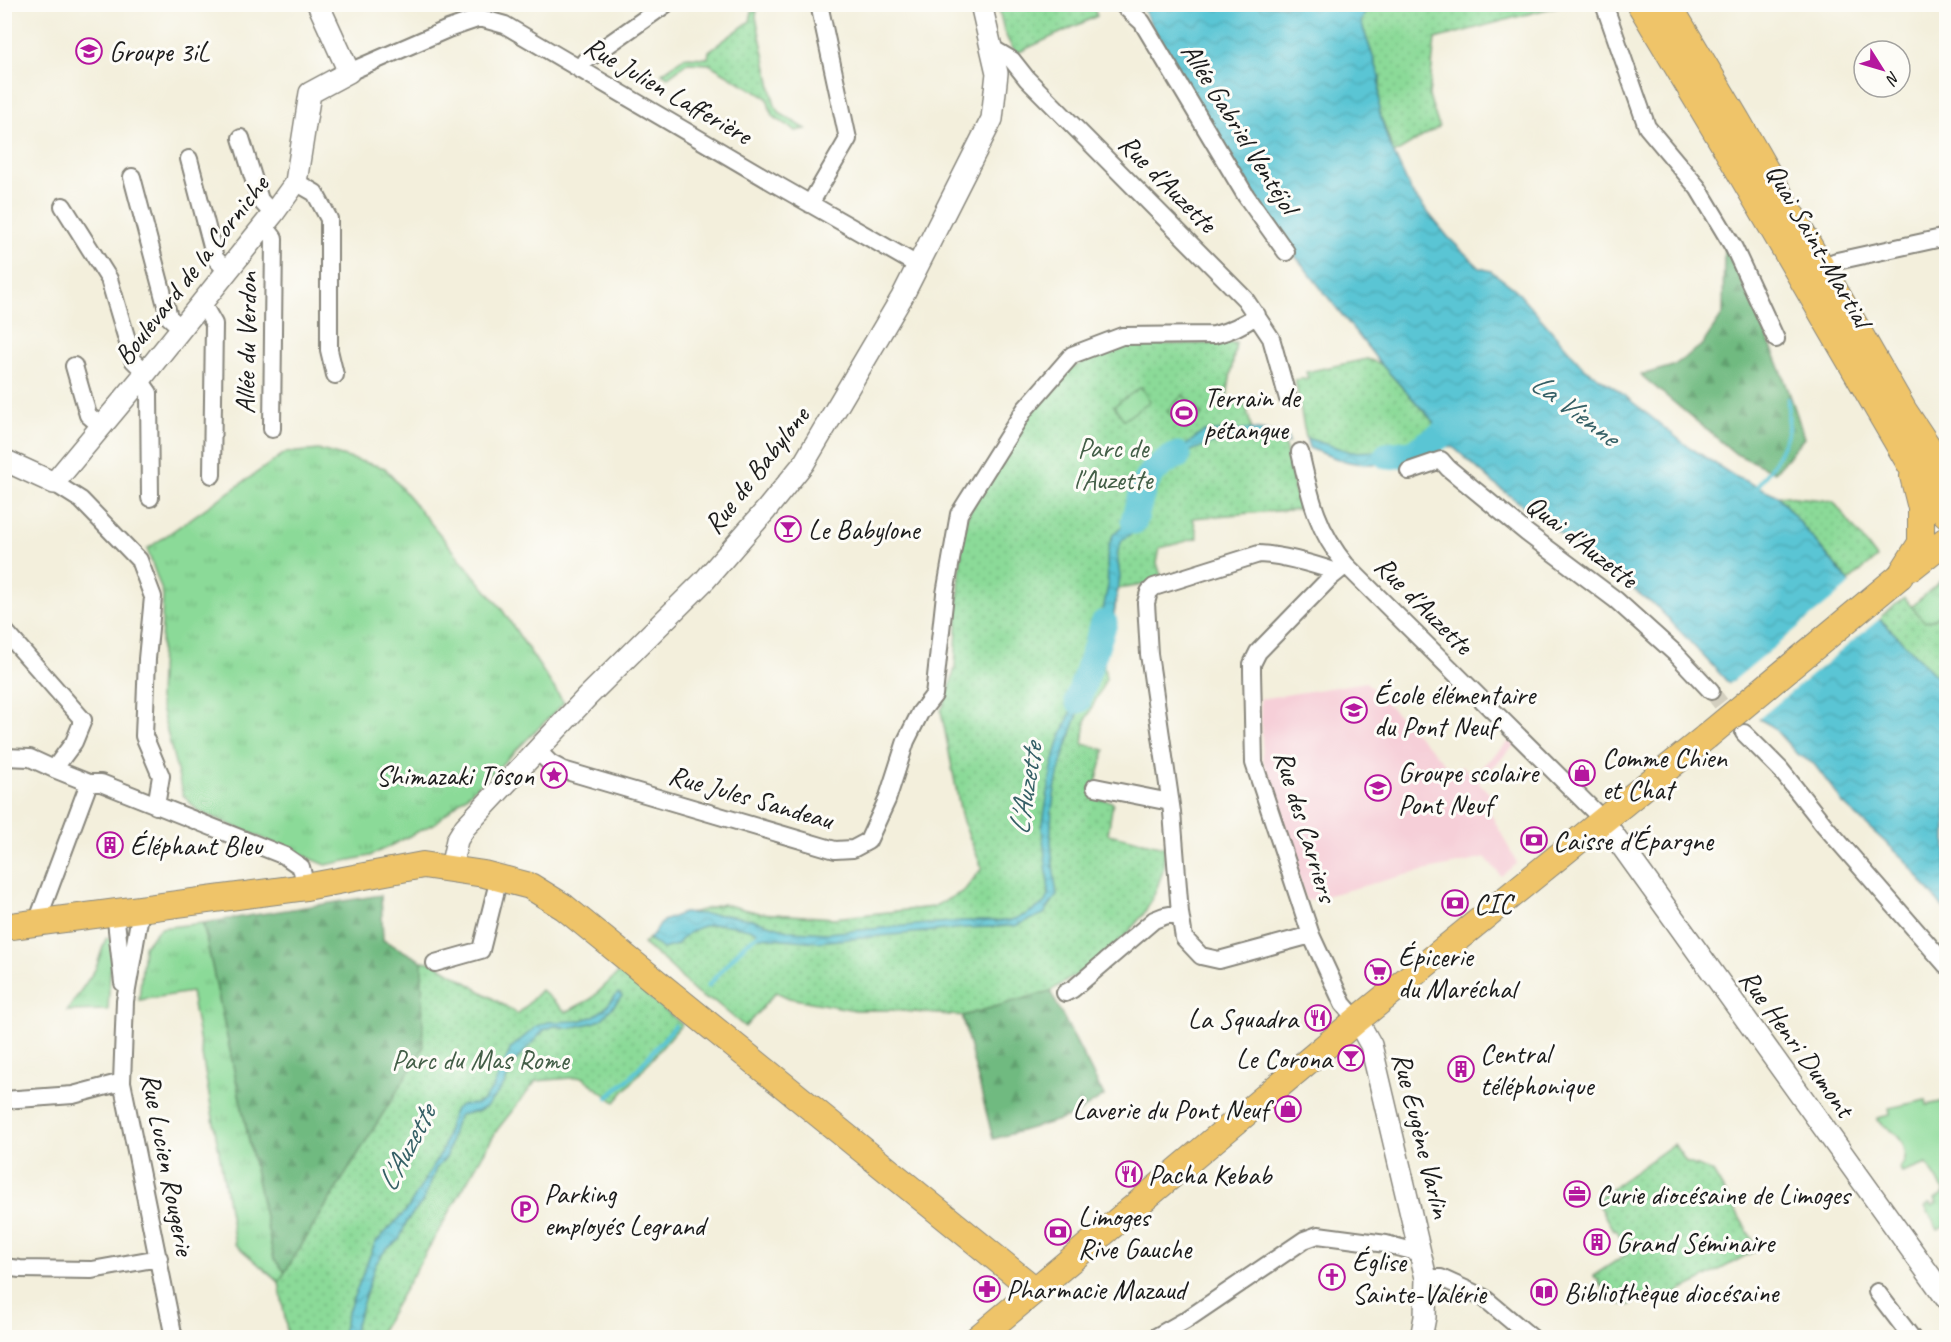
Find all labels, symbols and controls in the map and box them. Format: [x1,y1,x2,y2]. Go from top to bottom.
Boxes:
street label: Rue Julien Lafferière [578,28,760,153]
place label: Groupe 3iL [109,34,210,69]
school or university icon: Groupe 3iL [74,36,104,66]
street label: Allée Gabriel Ventéjol [1174,36,1309,224]
north arrow [1852,39,1912,99]
text: N [1880,67,1904,90]
street label: Rue d'Auzette [1111,126,1226,241]
street label: Quai Saint-Martial [1758,157,1883,338]
street label: Boulevard de la Corniche [106,167,277,372]
street label: Allée du Verdon [227,270,265,414]
water label: La Vienne [1524,364,1630,457]
place label: Terrain de pétanque [1204,380,1301,447]
street label: Rue de Babylone [695,398,818,541]
sports icon: Terrain de pétanque [1169,398,1199,428]
park label: Parc de l'Auzette [1074,430,1154,497]
street label: Quai d'Auzette [1519,486,1646,597]
place label: Le Babylone [808,512,921,547]
bar icon: Le Babylone [773,514,803,544]
street label: Rue d'Auzette [1367,548,1482,663]
place label: École élémentaire du Pont Neuf [1374,677,1537,744]
school or university icon: École élémentaire du Pont Neuf [1339,695,1369,725]
water label: L'Auzette [999,736,1052,837]
place label: Comme Chien et Chat [1602,740,1728,807]
street label: Rue des Carriers [1266,746,1346,908]
place label: Groupe scolaire Pont Neuf [1398,755,1540,822]
street label: Rue Jules Sandeau [665,757,839,838]
place label: Shimazaki Tôson [376,758,534,793]
shop icon: Comme Chien et Chat [1567,758,1597,788]
place icon: Shimazaki Tôson [539,760,569,790]
school or university icon: Groupe scolaire Pont Neuf [1363,773,1393,803]
place label: Caisse d'Épargne [1553,823,1715,858]
bank icon: Caisse d'Épargne [1519,825,1549,855]
place label: Éléphant Bleu [130,828,264,863]
building icon: Éléphant Bleu [95,830,125,860]
place label: CIC [1474,886,1515,921]
bank icon: CIC [1440,888,1470,918]
place label: Épicerie du Maréchal [1398,939,1521,1006]
supermarket icon: Épicerie du Maréchal [1363,957,1393,987]
street label: Rue Henri Dumont [1732,962,1864,1126]
place label: La Squadra [1188,1001,1300,1036]
restaurant icon: La Squadra [1303,1003,1333,1033]
place label: Central téléphonique [1480,1036,1595,1103]
place label: Le Corona [1236,1041,1334,1076]
park label: Parc du Mas Rome [392,1042,570,1077]
bar icon: Le Corona [1336,1043,1366,1073]
street label: Rue Eugène Varlin [1385,1049,1460,1223]
building icon: Central téléphonique [1446,1054,1476,1084]
street label: Rue Lucien Rougerie [133,1070,203,1260]
place label: Laverie du Pont Neuf [1073,1092,1275,1127]
shop icon: Laverie du Pont Neuf [1273,1094,1303,1124]
water label: L'Auzette [368,1095,446,1197]
place label: Pacha Kebab [1148,1157,1273,1192]
restaurant icon: Pacha Kebab [1114,1159,1144,1189]
place label: Parking employés Legrand [544,1176,709,1243]
place label: Curie diocésaine de Limoges [1596,1177,1852,1212]
office icon: Curie diocésaine de Limoges [1562,1179,1592,1209]
parking icon: Parking employés Legrand [510,1194,540,1224]
place label: Limoges Rive Gauche [1078,1199,1193,1266]
bank icon: Limoges Rive Gauche [1043,1217,1073,1247]
place label: Grand Séminaire [1616,1225,1776,1260]
building icon: Grand Séminaire [1582,1227,1612,1257]
place label: Église Sainte-Valérie [1352,1244,1488,1311]
church icon: Église Sainte-Valérie [1317,1262,1347,1292]
place label: Pharmacie Mazaud [1006,1272,1190,1307]
pharmacy icon: Pharmacie Mazaud [972,1274,1002,1304]
place label: Bibliothèque diocésaine [1564,1275,1780,1310]
library icon: Bibliothèque diocésaine [1529,1277,1559,1307]

